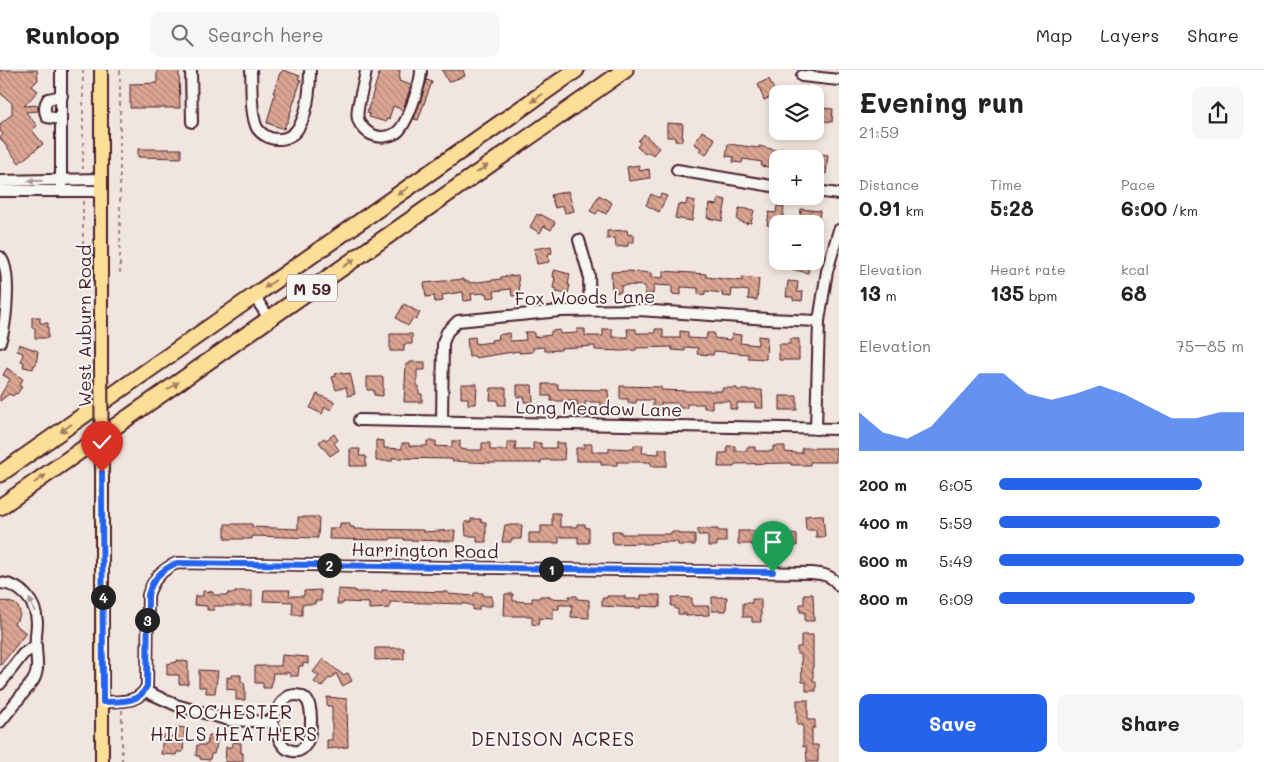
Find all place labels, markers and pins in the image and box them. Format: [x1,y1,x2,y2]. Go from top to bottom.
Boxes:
pin [81,421,123,472]
pin [752,521,794,572]
pin: 2 [316,552,342,578]
pin: 1 [538,556,564,582]
pin: 4 [90,584,116,610]
pin: 3 [134,608,160,632]

